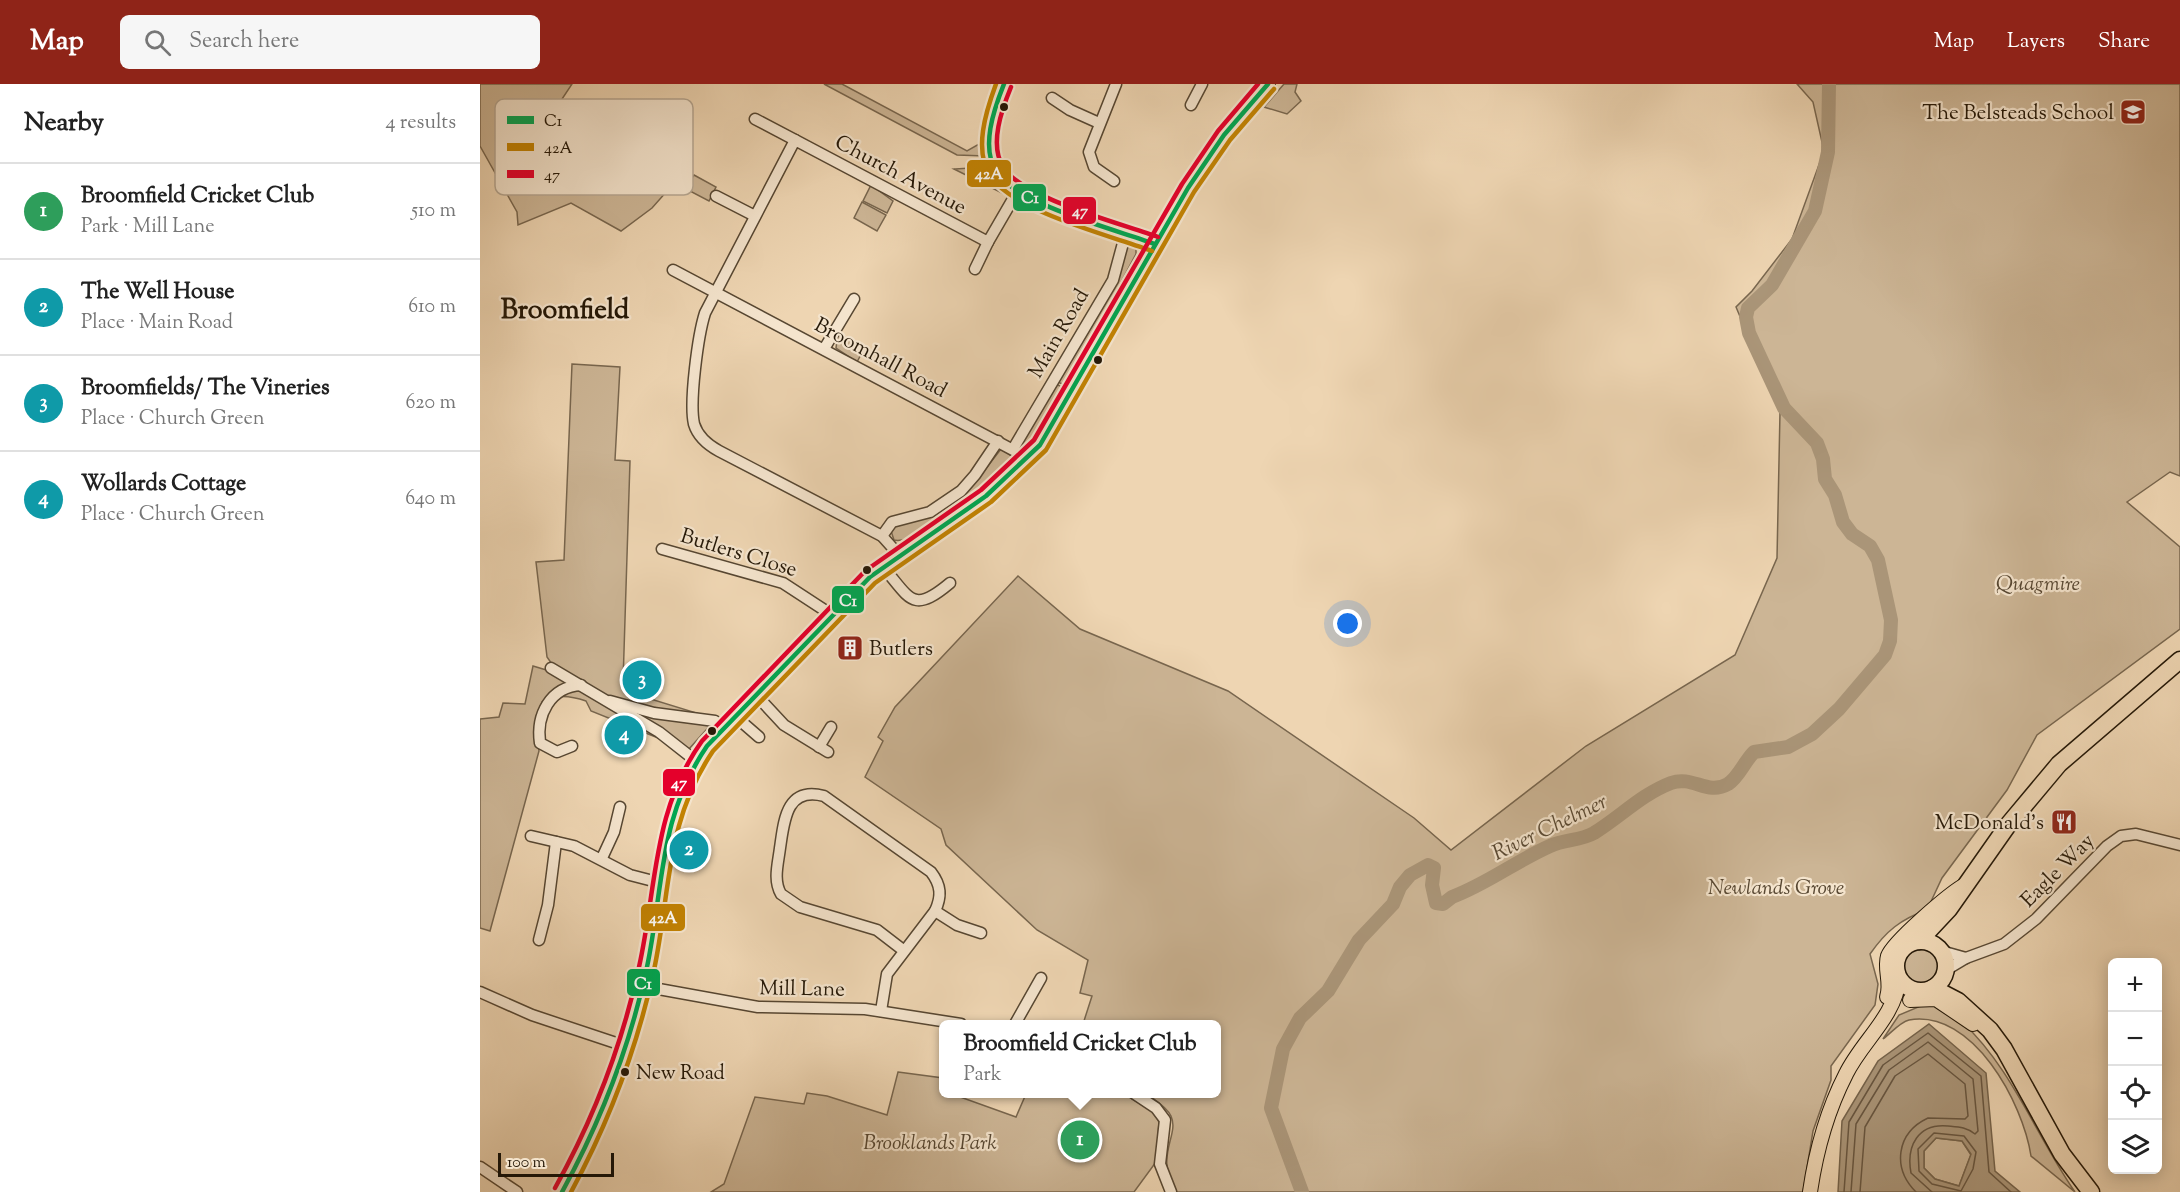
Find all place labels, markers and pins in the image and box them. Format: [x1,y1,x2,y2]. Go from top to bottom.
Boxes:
school or university icon: The Belsteads School [2118,97,2148,127]
place label: The Belsteads School [1922,99,2114,129]
unlabelled marker [998,101,1010,113]
unlabelled marker [1092,354,1104,366]
unlabelled marker [861,564,873,576]
building icon: Butlers [835,633,865,663]
place label: Butlers [869,635,933,665]
pin: 3 [622,658,662,702]
pin: 4 [604,712,644,758]
unlabelled marker [706,725,718,737]
restaurant icon: McDonald's [2049,807,2079,837]
place label: McDonald's [1935,809,2044,839]
pin: 2 [670,828,708,873]
place label: New Road [636,1060,725,1089]
marker: New Road [619,1066,631,1078]
pin: 1 [1060,1118,1100,1162]

